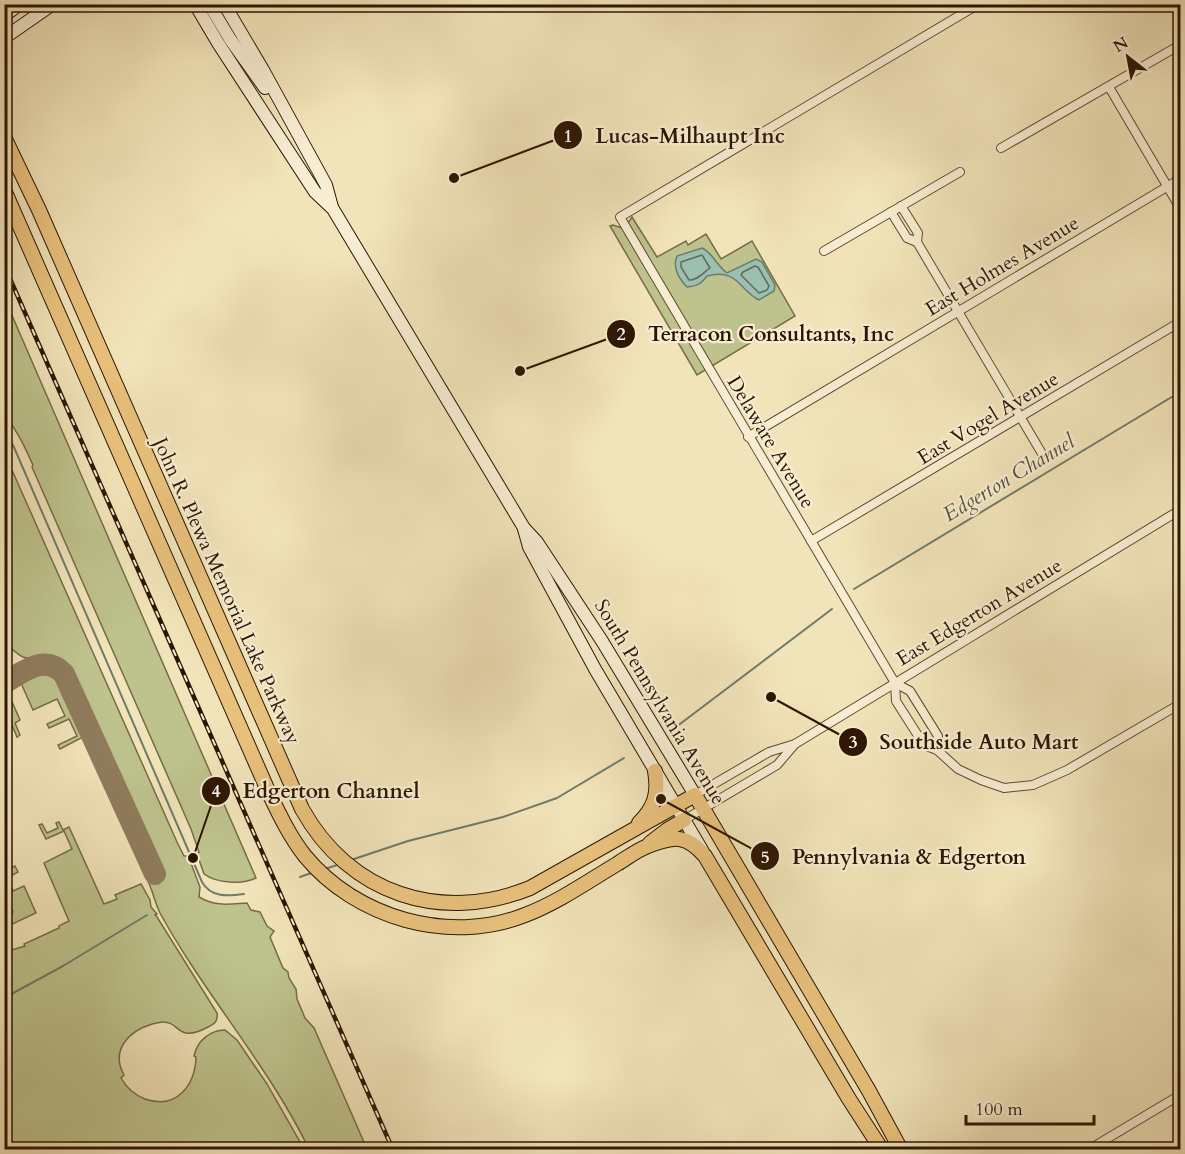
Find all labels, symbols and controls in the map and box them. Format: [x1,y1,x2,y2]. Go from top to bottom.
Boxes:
north arrow [1098,27,1158,87]
text: N [1109,32,1133,58]
callout: Lucas-Milhaupt Inc [553,116,797,155]
text: Lucas-Milhaupt Inc [595,122,785,151]
text: 1 [563,124,573,149]
street label: East Holmes Avenue [920,209,1084,323]
callout: Terracon Consultants, Inc [606,314,906,353]
text: Terracon Consultants, Inc [648,320,894,349]
text: 2 [616,322,626,347]
street label: East Vogel Avenue [912,365,1064,471]
street label: Delaware Avenue [721,371,821,513]
water label: Edgerton Channel [938,427,1081,529]
street label: John R. Plewa Memorial Lake Parkway [146,431,307,749]
street label: East Edgerton Avenue [891,552,1067,672]
street label: South Pennsylvania Avenue [588,594,732,810]
callout: Southside Auto Mart [838,723,1091,762]
text: Southside Auto Mart [880,728,1079,757]
text: 3 [848,730,858,755]
callout: Edgerton Channel [201,771,432,810]
text: Edgerton Channel [242,777,420,806]
text: 4 [211,779,221,804]
callout: Pennylvania & Edgerton [750,837,1038,876]
text: Pennylvania & Edgerton [792,843,1027,872]
text: 5 [760,845,770,870]
scale bar [966,1088,1094,1126]
text: 100 m [975,1097,1023,1122]

